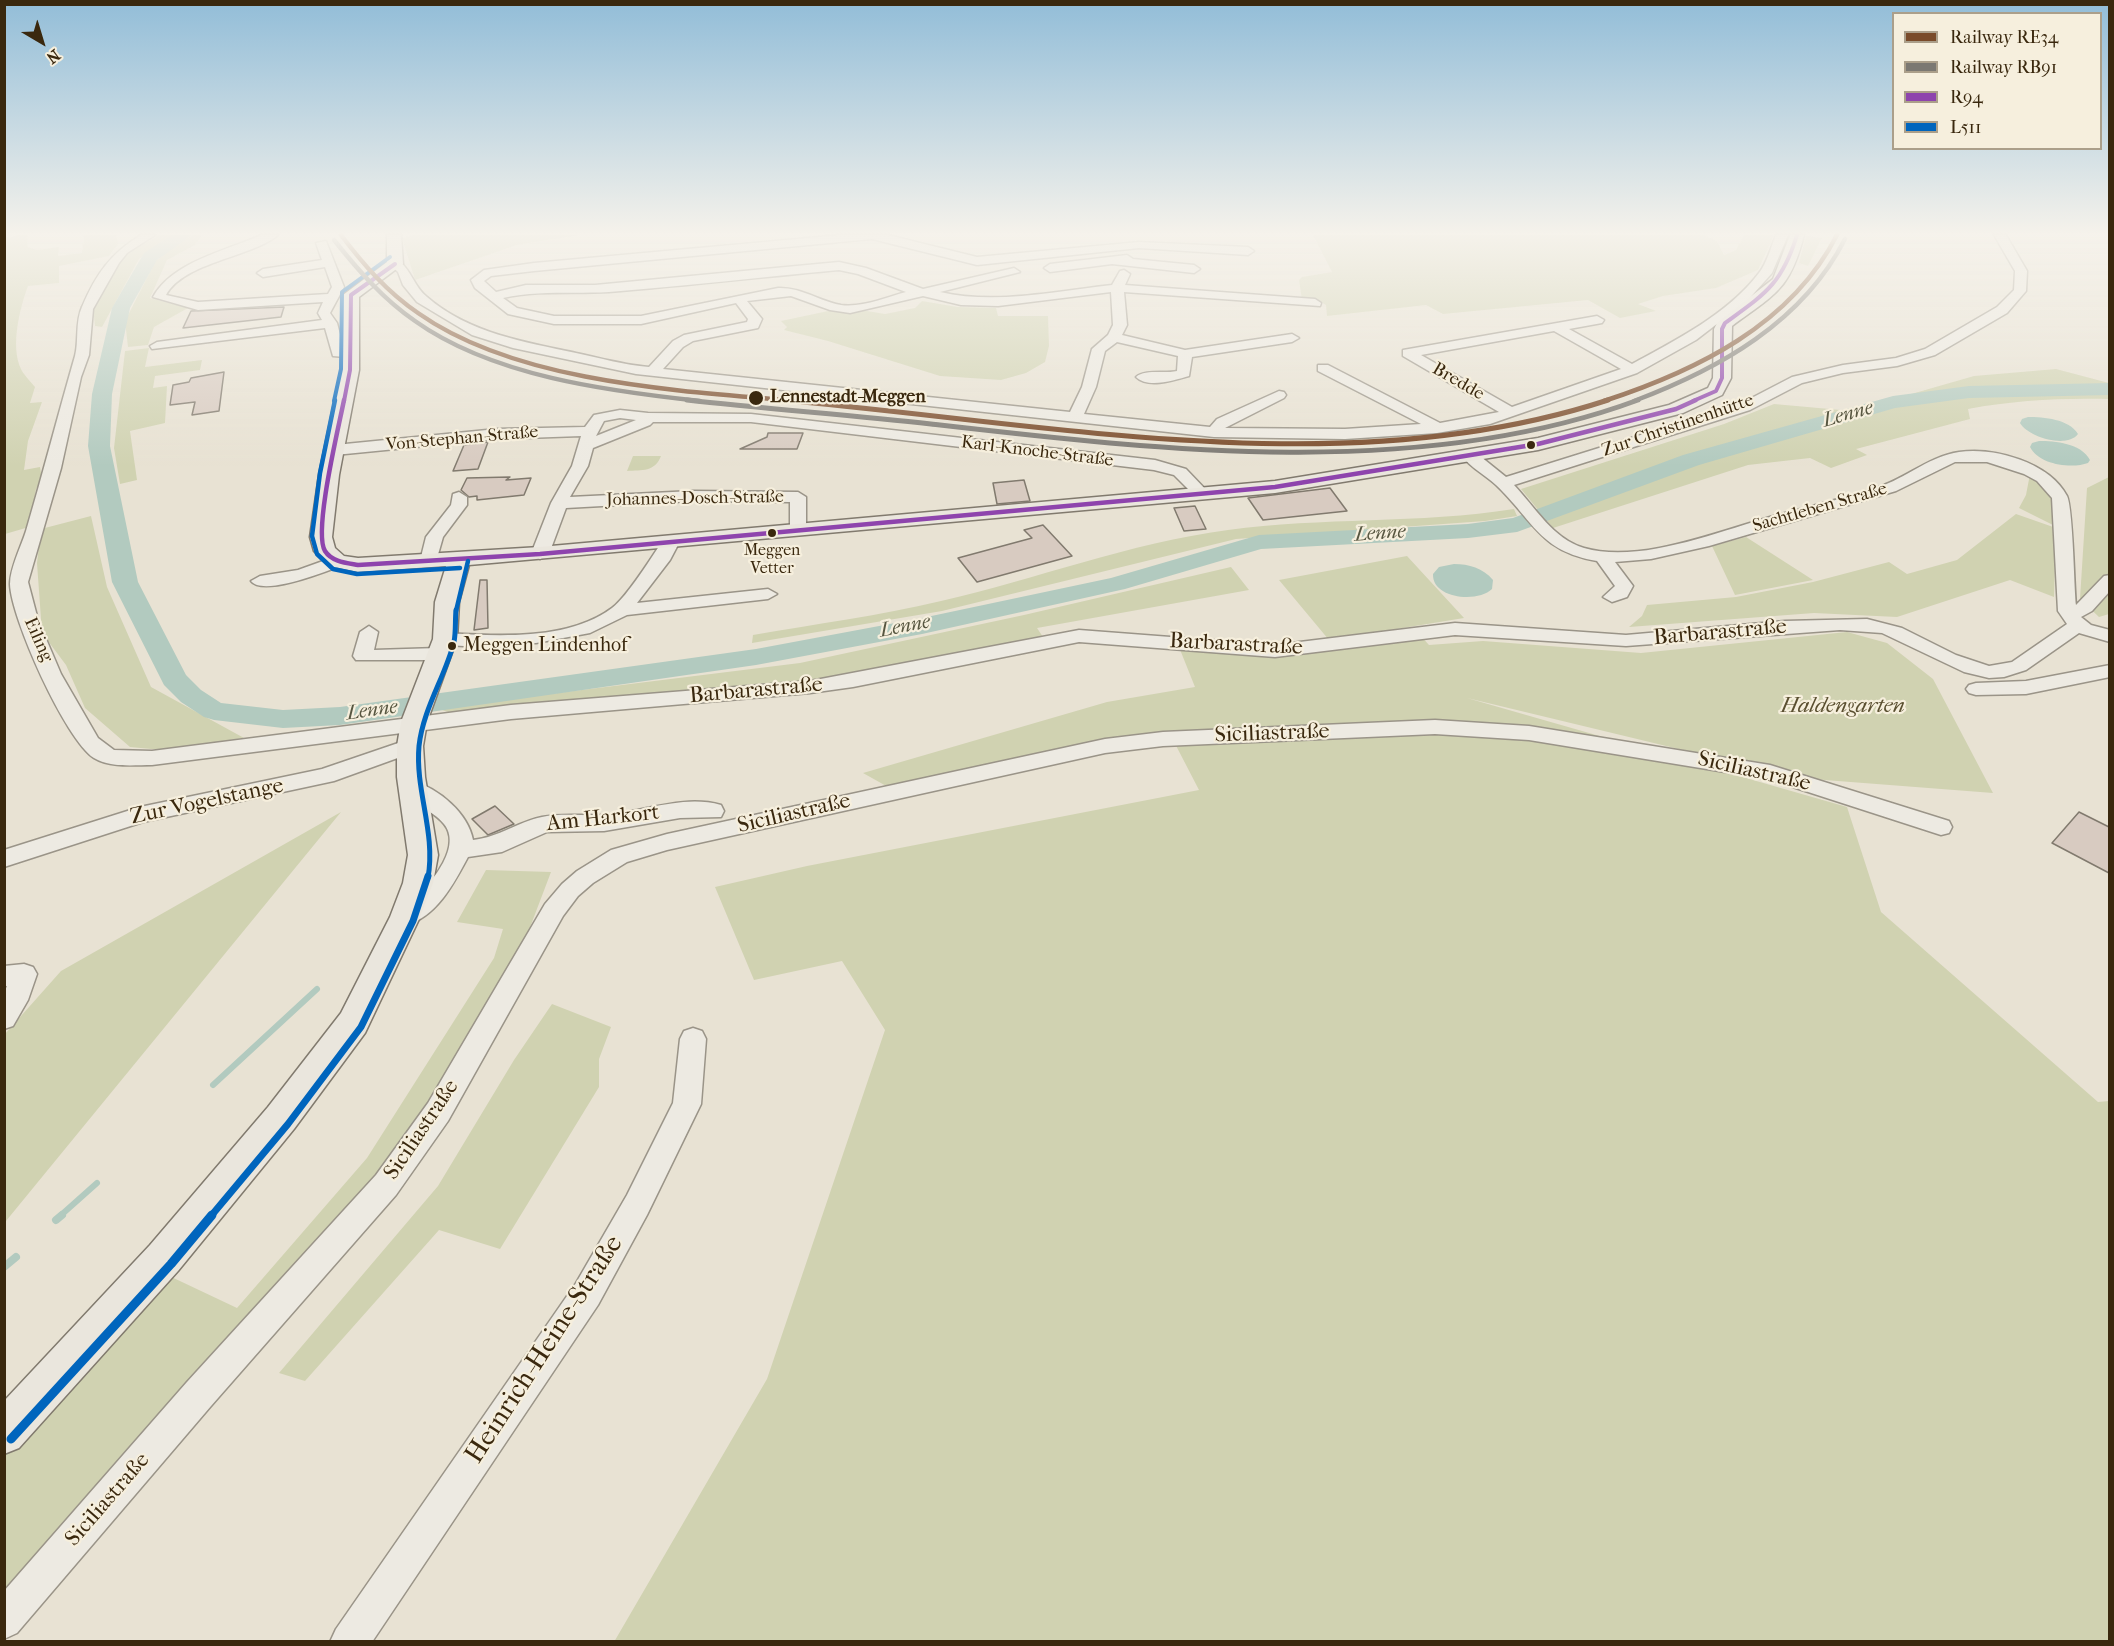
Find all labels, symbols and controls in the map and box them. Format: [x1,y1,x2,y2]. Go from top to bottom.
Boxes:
north arrow [12,12,72,72]
legend [1892,12,2102,150]
text: Railway RE34 [1950,27,2059,48]
text: N [43,45,64,68]
text: Railway RB91 [1950,57,2057,78]
text: R94 [1950,87,1983,108]
text: L511 [1950,117,1981,138]
street label: Bredde [1428,358,1488,406]
place label: Lennestadt-Meggen [770,387,926,409]
marker: Lennestadt-Meggen [747,389,765,407]
street label: Zur Christinenhütte [1599,390,1757,462]
water label: Lenne [1820,396,1876,434]
street label: Von-Stephan-Straße [385,422,539,456]
street label: Karl-Knoche-Straße [960,432,1114,472]
unlabelled marker [1525,439,1537,451]
street label: Sachtleben Straße [1750,479,1890,537]
street label: Johannes-Dosch-Straße [606,487,784,511]
water label: Lenne [1354,520,1406,548]
marker: Meggen Vetter [766,527,778,539]
place label: Meggen Vetter [744,541,800,579]
water label: Lenne [878,610,932,644]
street label: Eiling [19,614,57,666]
street label: Barbarastraße [1652,614,1788,652]
street label: Barbarastraße [1169,628,1303,662]
place label: Meggen Lindenhof [463,634,628,658]
marker: Meggen Lindenhof [446,640,458,652]
street label: Barbarastraße [688,672,824,710]
park label: Haldengarten [1781,694,1905,720]
water label: Lenne [345,696,399,726]
street label: Siciliastraße [1214,719,1330,749]
street label: Siciliastraße [1695,746,1813,798]
street label: Zur Vogelstange [128,773,286,831]
street label: Siciliastraße [735,788,853,840]
street label: Am Harkort [545,800,661,838]
street label: Siciliastraße [379,1075,465,1185]
street label: Heinrich-Heine-Straße [459,1230,631,1470]
street label: Siciliastraße [60,1448,156,1552]

